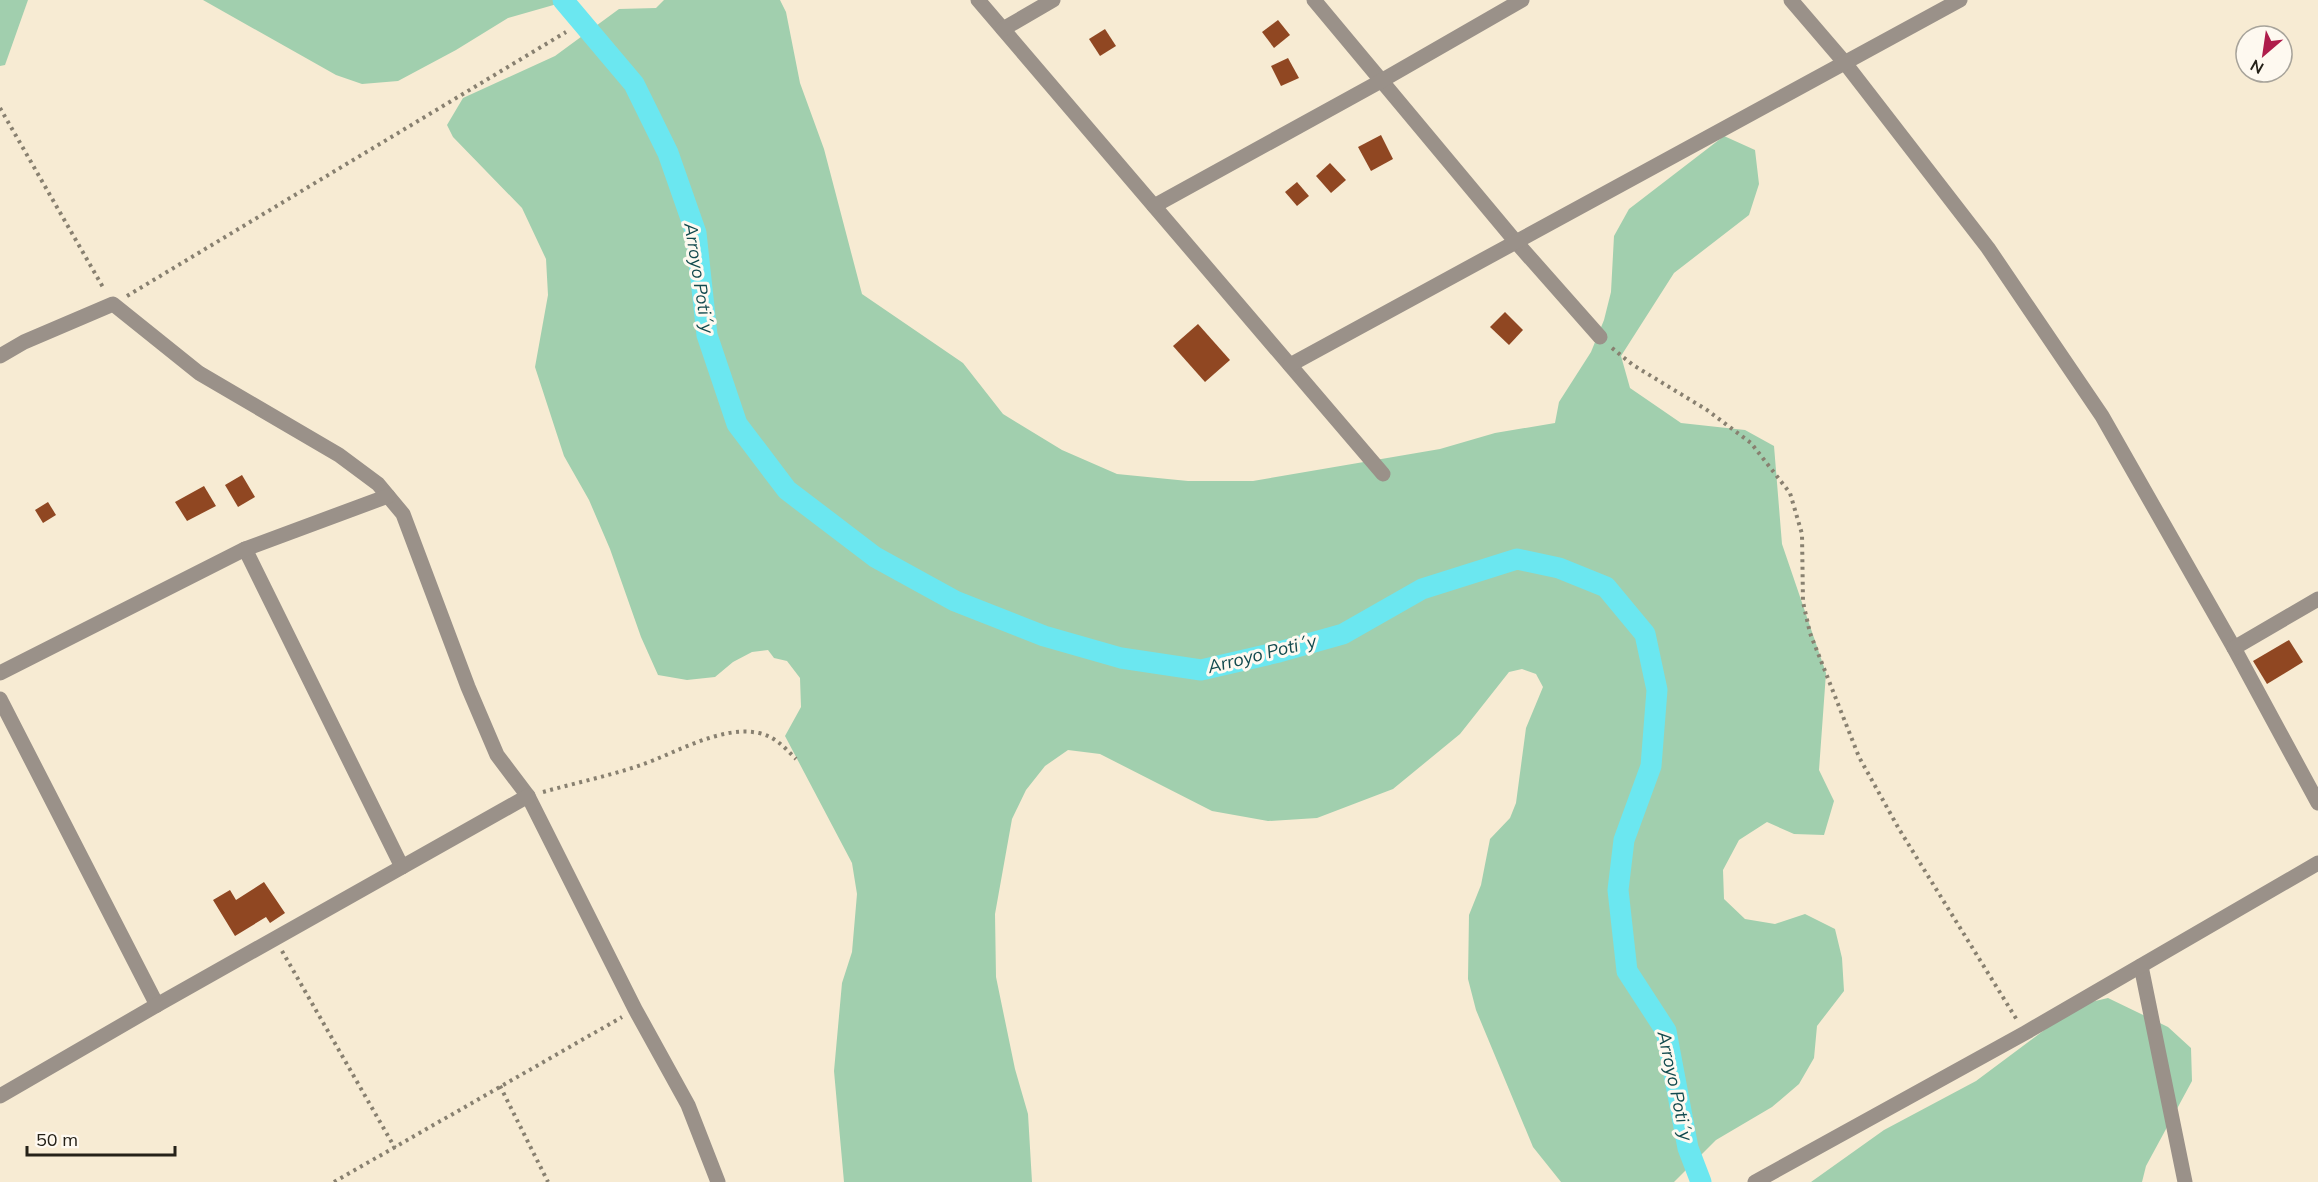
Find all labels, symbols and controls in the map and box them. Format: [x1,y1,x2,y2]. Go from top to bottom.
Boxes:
north arrow [2234,24,2294,84]
text: N [2247,55,2267,79]
water label: Arroyo Poti´y [679,220,720,336]
water label: Arroyo Poti´y [1204,629,1320,678]
water label: Arroyo Poti´y [1652,1028,1699,1144]
scale bar [27,1119,176,1157]
text: 50 m [36,1128,78,1151]

